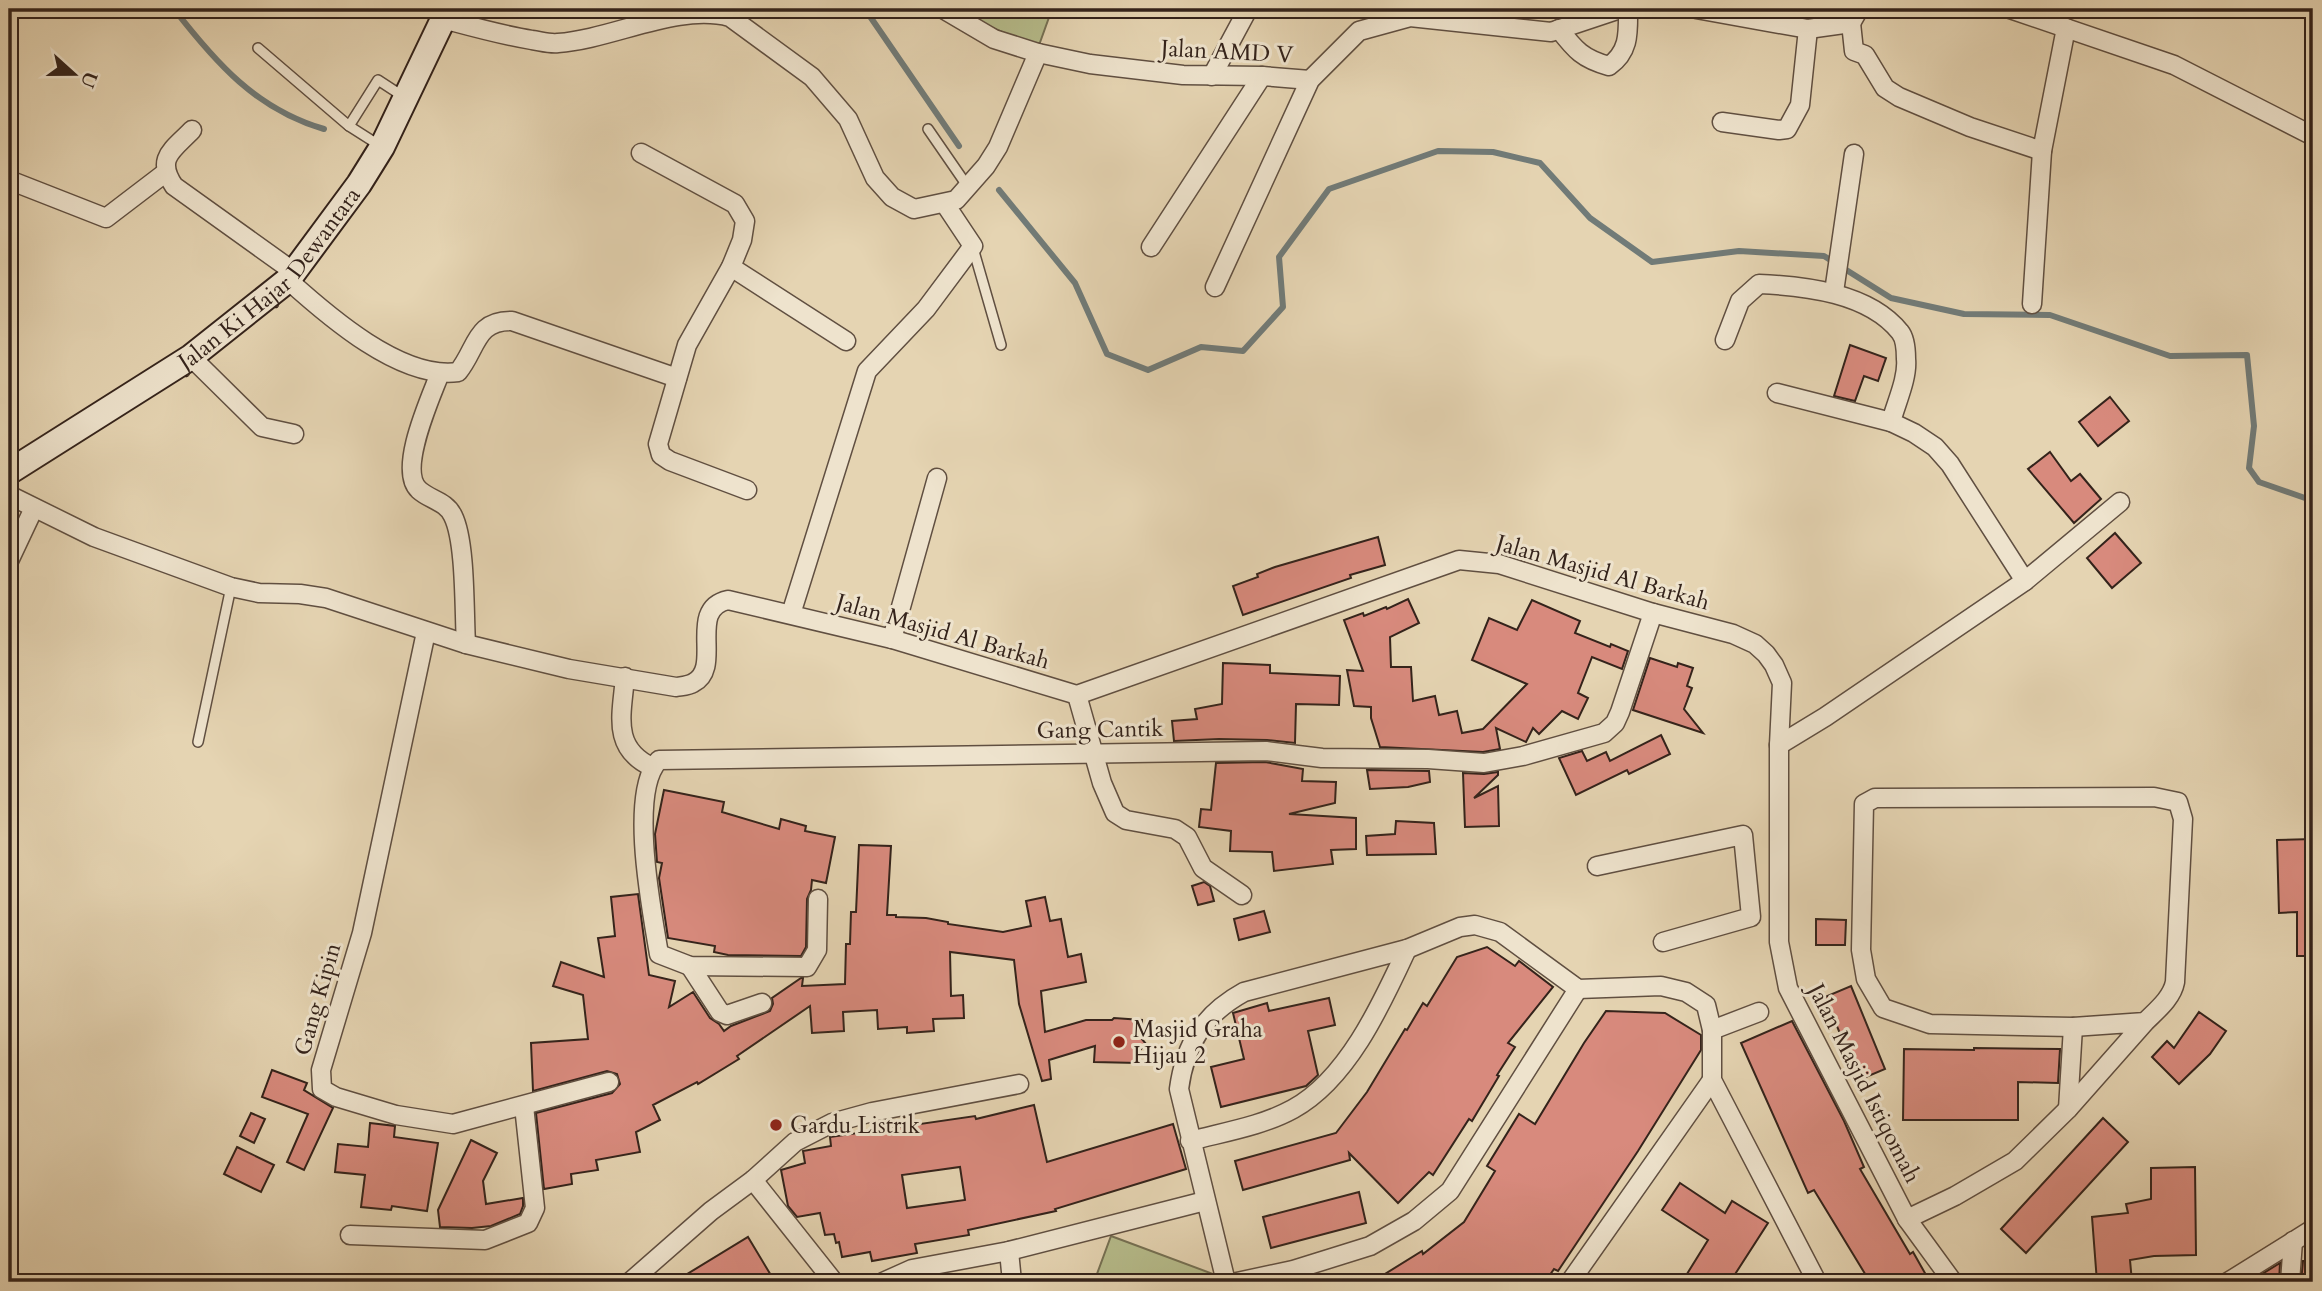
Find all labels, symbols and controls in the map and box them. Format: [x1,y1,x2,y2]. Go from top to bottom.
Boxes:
street label: Jalan AMD V [1157,32,1294,70]
north arrow [38,38,108,108]
text: U [74,68,104,92]
street label: Jalan Ki Hajar Dewantara [170,181,368,379]
street label: Jalan Masjid Al Barkah [1490,526,1714,618]
street label: Jalan Masjid Al Barkah [830,585,1054,677]
street label: Gang Cantik [1036,713,1164,746]
street label: Gang Kipin [287,939,348,1059]
street label: Jalan Masjid Istiqomah [1800,976,1928,1188]
place label: Masjid Graha Hijau 2 [1133,1014,1263,1071]
marker: Masjid Graha Hijau 2 [1111,1034,1127,1050]
place label: Gardu Listrik [790,1110,921,1141]
marker: Gardu Listrik [768,1117,784,1133]

